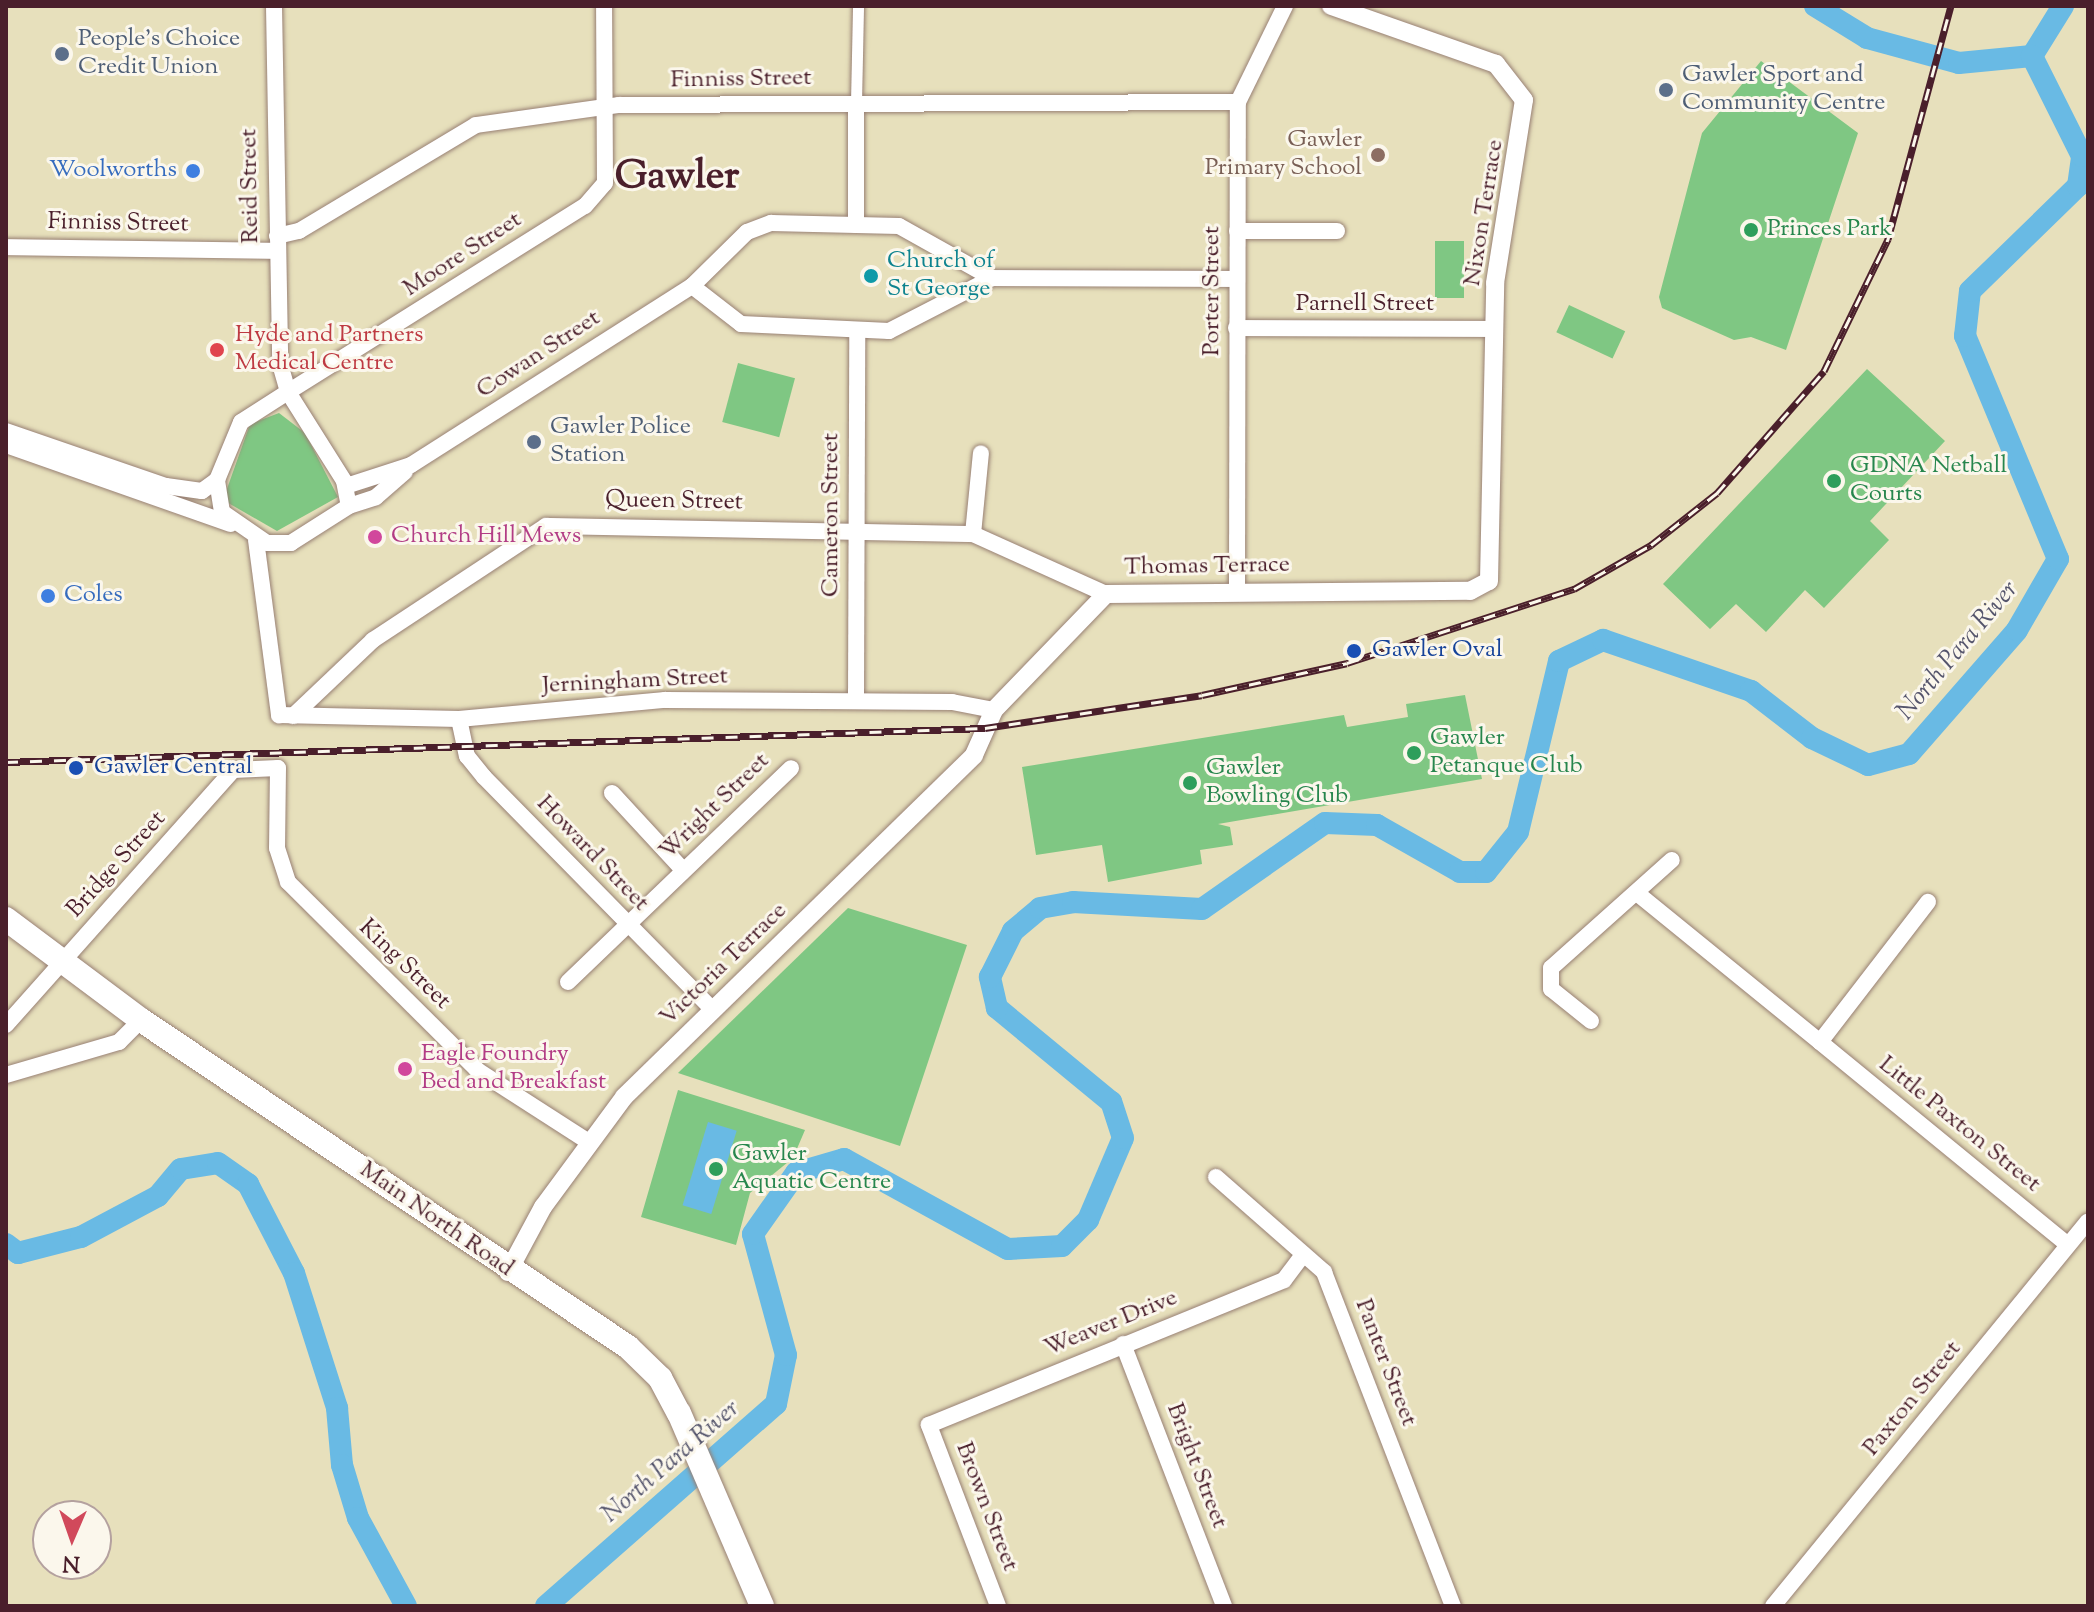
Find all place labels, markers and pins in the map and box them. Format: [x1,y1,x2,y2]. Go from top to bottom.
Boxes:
place label: People's Choice Credit Union [78,26,240,82]
marker: People's Choice Credit Union [53,45,71,63]
place label: Gawler Sport and Community Centre [1682,62,1885,118]
marker: Gawler Sport and Community Centre [1657,81,1675,99]
place label: Gawler Primary School [1205,127,1362,183]
marker: Gawler Primary School [1369,146,1387,164]
place label: Woolworths [49,157,177,185]
marker: Woolworths [184,162,202,180]
place label: Princes Park [1767,216,1892,244]
marker: Princes Park [1742,221,1760,239]
place label: Church of St George [887,248,994,304]
marker: Church of St George [862,267,880,285]
place label: Hyde and Partners Medical Centre [235,322,423,378]
marker: Hyde and Partners Medical Centre [206,339,228,361]
place label: Gawler Police Station [550,414,691,470]
marker: Gawler Police Station [525,433,543,451]
place label: GDNA Netball Courts [1850,453,2007,509]
marker: GDNA Netball Courts [1825,472,1843,490]
place label: Church Hill Mews [391,523,581,551]
marker: Church Hill Mews [366,528,384,546]
place label: Coles [64,582,123,610]
marker: Coles [39,587,57,605]
place label: Gawler Oval [1372,637,1503,665]
marker: Gawler Oval [1343,640,1365,662]
place label: Gawler Petanque Club [1430,725,1583,781]
marker: Gawler Petanque Club [1405,744,1423,762]
place label: Gawler Central [94,754,253,782]
place label: Gawler Bowling Club [1206,755,1348,811]
marker: Gawler Central [65,757,87,779]
marker: Gawler Bowling Club [1181,774,1199,792]
place label: Eagle Foundry Bed and Breakfast [421,1041,606,1097]
marker: Eagle Foundry Bed and Breakfast [396,1060,414,1078]
place label: Gawler Aquatic Centre [732,1141,891,1197]
marker: Gawler Aquatic Centre [707,1160,725,1178]

